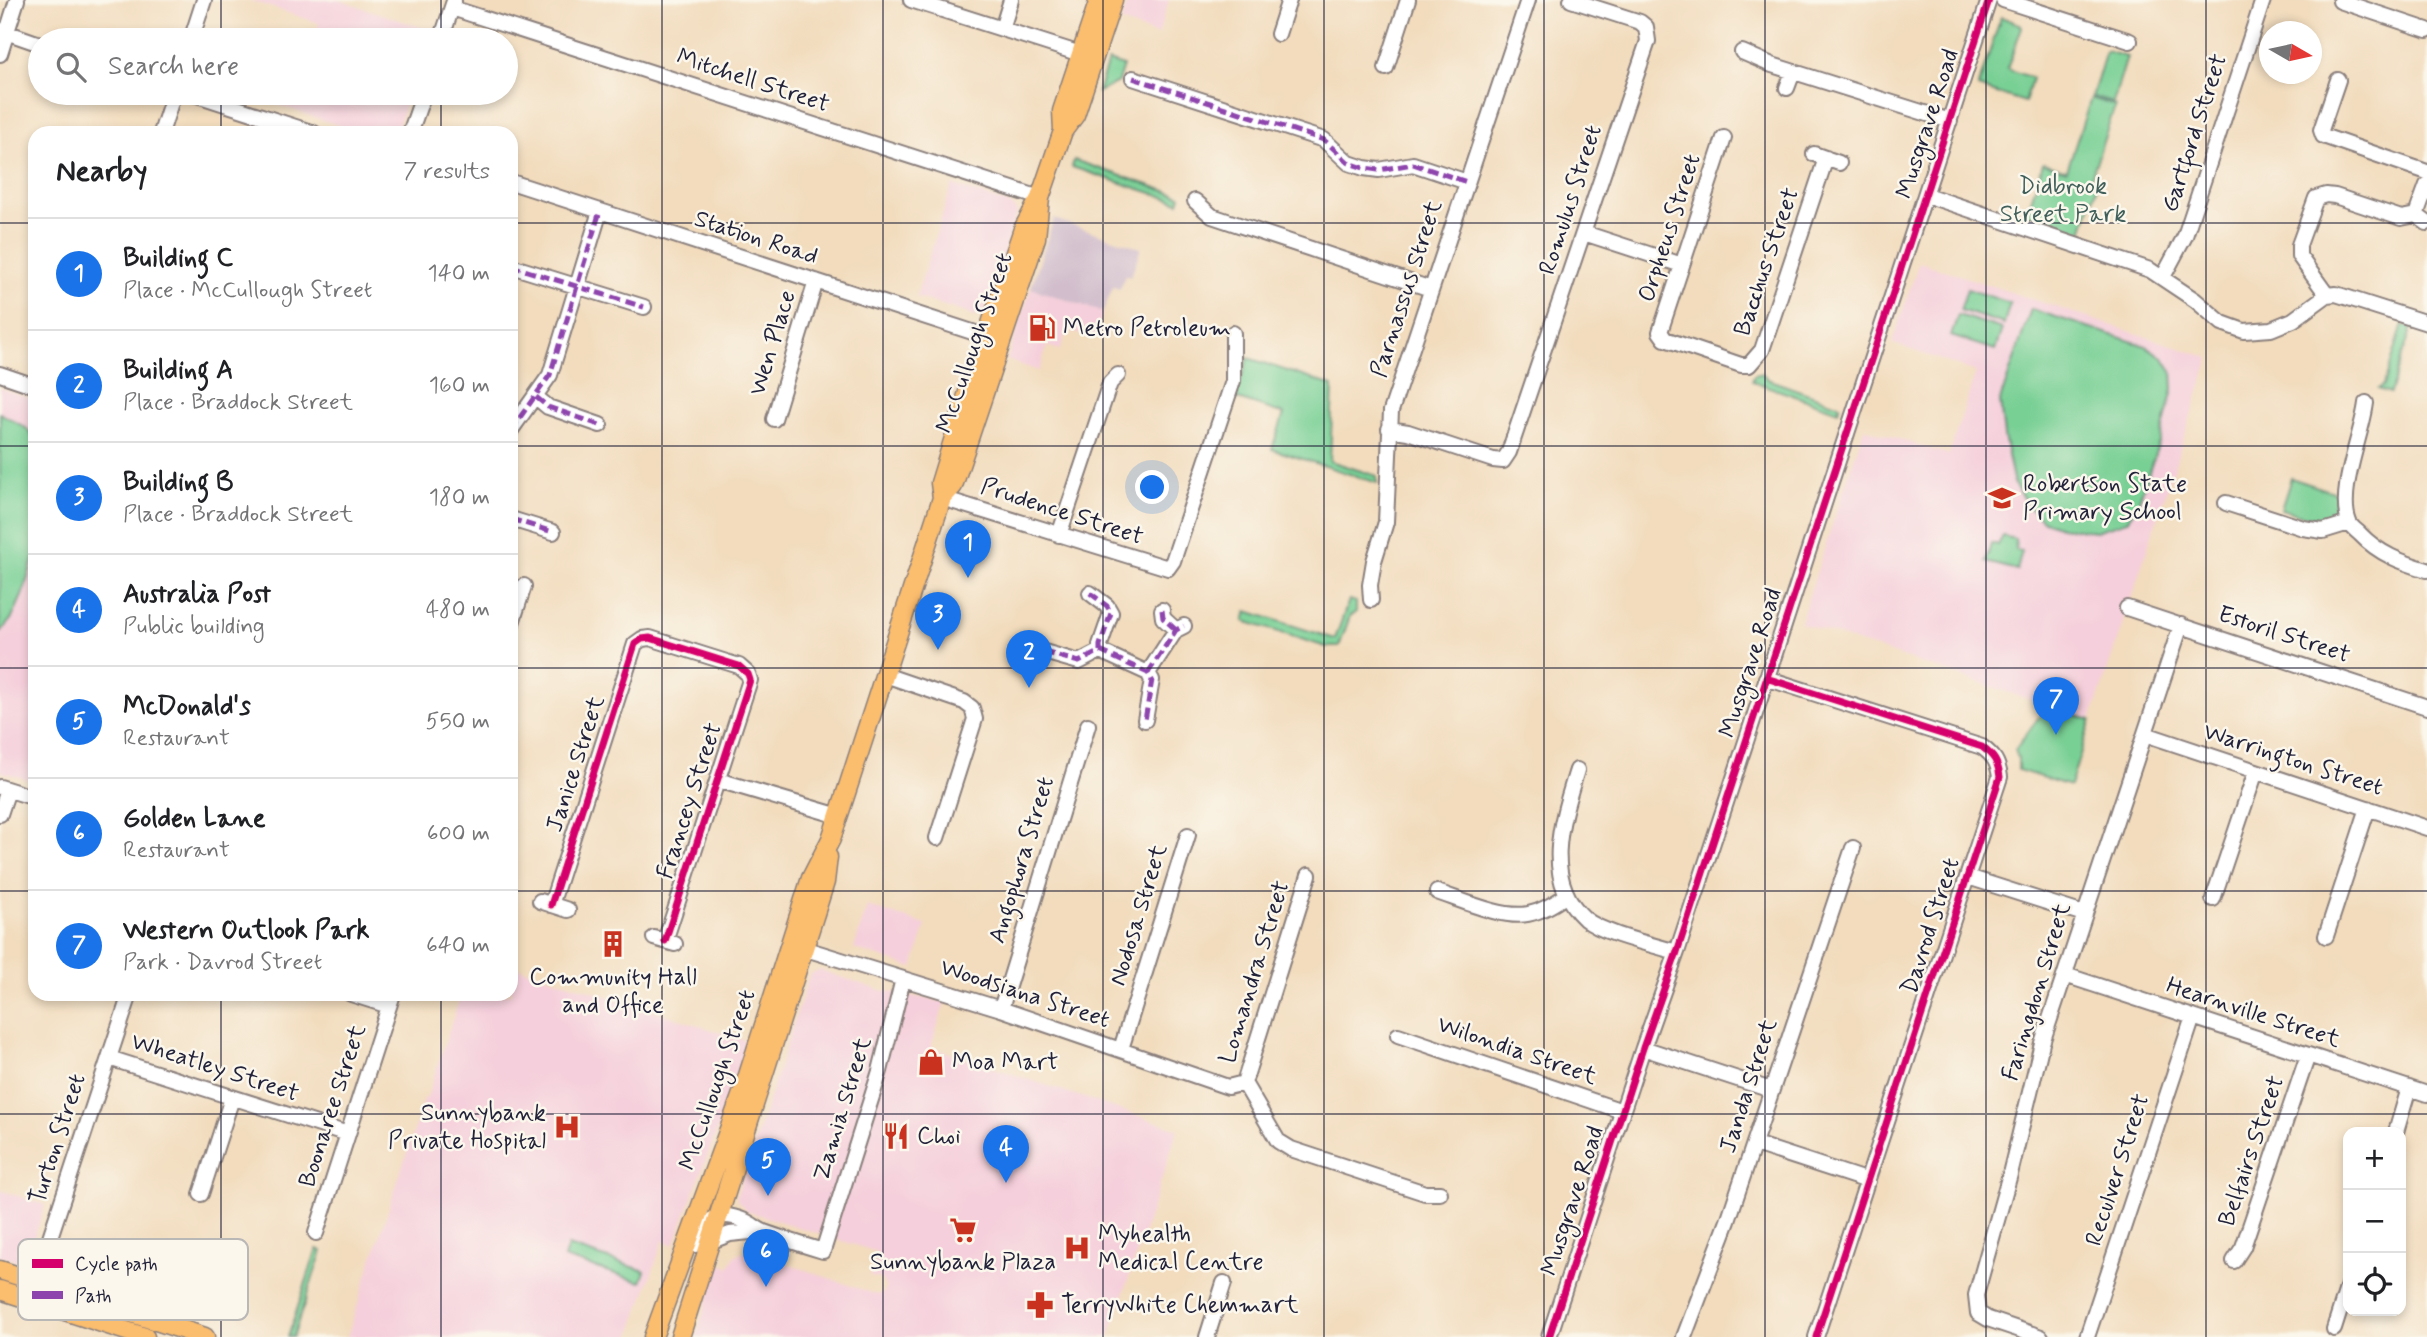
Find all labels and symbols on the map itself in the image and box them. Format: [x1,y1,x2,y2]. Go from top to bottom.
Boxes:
north arrow [2259,21,2322,84]
street label: Mitchell Street [673,42,833,120]
street label: Musgrave Road [1889,45,1969,203]
street label: Gartford Street [2155,50,2237,217]
street label: Romulus Street [1532,121,1610,279]
street label: Orpheus Street [1631,150,1709,306]
park label: Didbrook Street Park [2000,171,2126,230]
street label: Bacchus Street [1727,184,1807,340]
street label: Parnassus Street [1364,196,1450,382]
street label: Station Road [690,203,822,273]
street label: McCullough Street [930,249,1022,438]
street label: Wen Place [742,287,804,399]
fuel station icon: Metro Petroleum [1027,313,1057,343]
place label: Metro Petroleum [1063,313,1231,344]
place label: Robertson State Primary School [2023,469,2187,528]
your location [1135,470,1169,504]
street label: Prudence Street [977,471,1147,553]
school or university icon: Robertson State Primary School [1987,483,2017,513]
pin: 1 [945,520,991,578]
street label: Musgrave Road [1712,584,1792,742]
pin: 3 [915,592,961,650]
street label: Estoril Street [2214,599,2354,671]
pin: 2 [1006,630,1052,688]
pin: 7 [2033,677,2079,735]
street label: Janice Street [539,692,613,836]
street label: Warrington Street [2198,716,2387,807]
street label: Francey Street [650,719,730,883]
street label: Angophora Street [982,773,1065,948]
street label: Nodosa Street [1103,840,1175,990]
street label: Davrod Street [1894,854,1968,998]
street label: Lomandra Street [1212,877,1298,1067]
street label: Faringdon Street [1995,899,2079,1085]
building icon: Community Hall and Office [598,929,628,959]
street label: Woodsiana Street [936,952,1114,1036]
place label: Community Hall and Office [529,962,697,1021]
street label: Hearnville Street [2162,970,2344,1056]
street label: McCullough Street [673,986,765,1175]
street label: Wilondia Street [1433,1009,1601,1093]
street label: Janda Street [1713,1015,1785,1157]
street label: Boonaree Street [292,1021,374,1191]
street label: Wheatley Street [127,1026,303,1110]
street label: Zamia Street [806,1033,880,1185]
shop icon: Moa Mart [916,1047,946,1077]
place label: Moa Mart [952,1047,1058,1078]
street label: Turton Street [22,1070,94,1208]
street label: Belfairs Street [2212,1072,2292,1230]
street label: Reculver Street [2079,1090,2157,1250]
place label: Sunnybank Private Hospital [388,1098,546,1157]
hospital icon: Sunnybank Private Hospital [552,1112,582,1142]
restaurant icon: Choi [881,1121,911,1151]
place label: Choi [917,1121,961,1152]
street label: Musgrave Road [1534,1122,1614,1280]
pin: 4 [983,1125,1029,1183]
pin: 5 [745,1138,791,1196]
supermarket icon: Sunnybank Plaza [948,1215,978,1245]
place label: Myhealth Medical Centre [1098,1219,1264,1278]
pin: 6 [743,1229,789,1287]
hospital icon: Myhealth Medical Centre [1062,1233,1092,1263]
legend [18,1239,248,1320]
place label: Sunnybank Plaza [870,1247,1056,1278]
text: Cycle path [75,1252,158,1277]
text: Path [75,1284,112,1309]
pharmacy icon: TerryWhite Chemmart [1025,1290,1055,1320]
place label: TerryWhite Chemmart [1061,1290,1299,1321]

